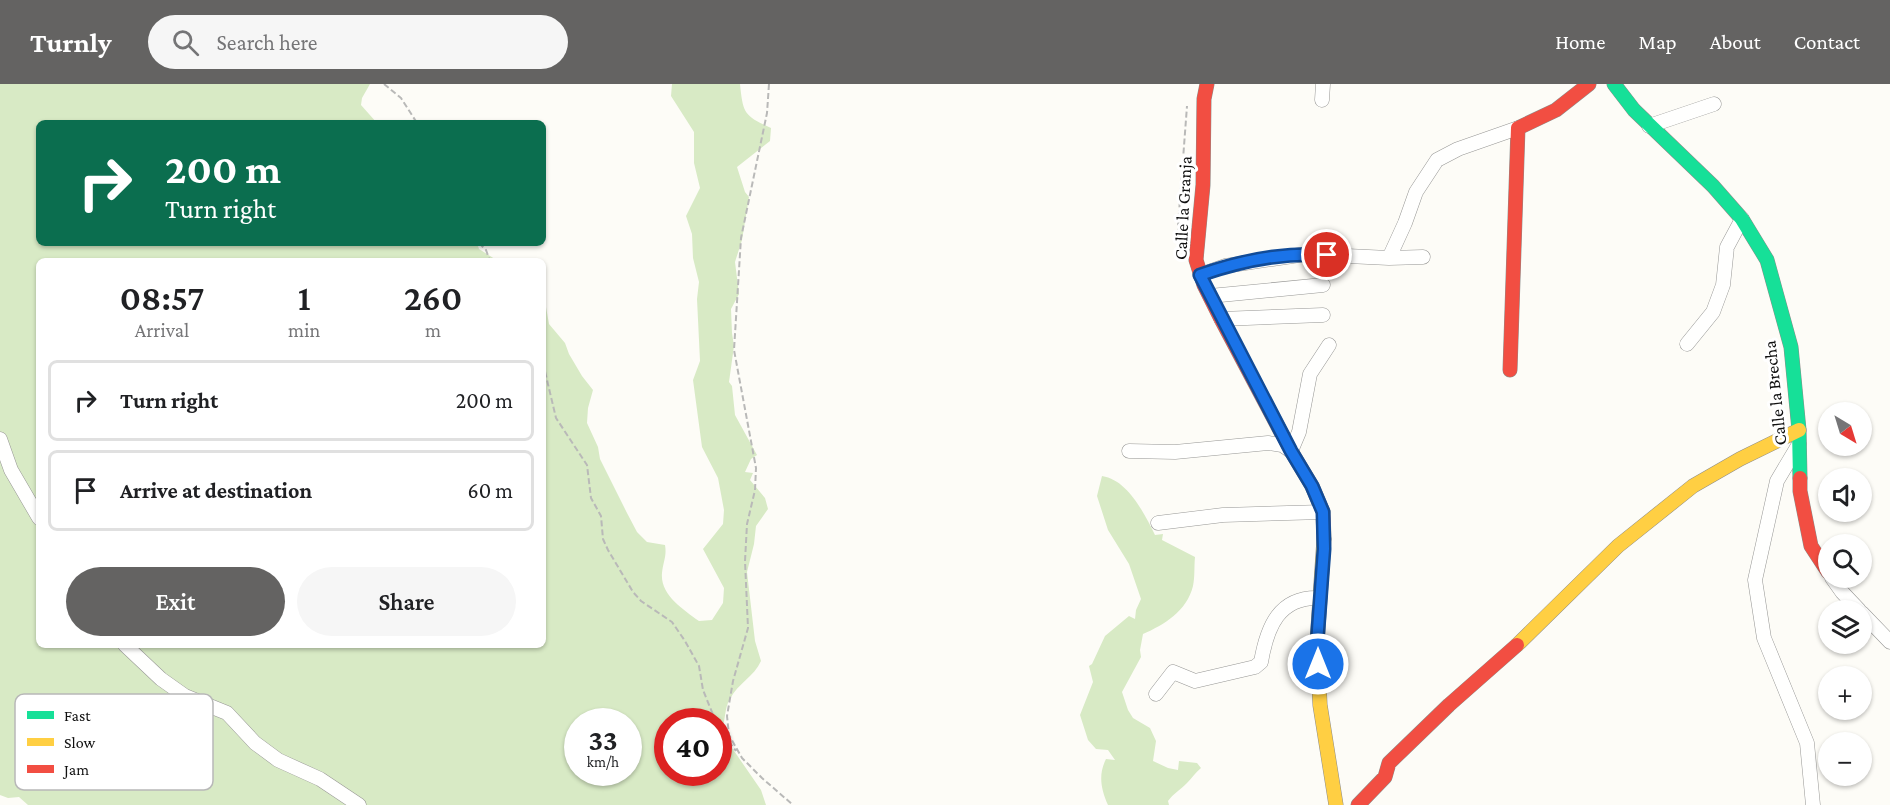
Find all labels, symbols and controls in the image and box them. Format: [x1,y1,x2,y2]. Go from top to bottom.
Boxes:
search box [148,15,568,69]
icon: search [169,26,202,59]
text: Turnly [30,27,112,58]
text: Search here [217,30,318,55]
text: Home [1555,30,1605,54]
text: Map [1638,30,1677,54]
text: About [1710,30,1761,54]
text: Contact [1794,30,1860,54]
icon: right [66,144,144,222]
text: 200 m [165,145,281,192]
street label: Calle la Granja [1170,155,1197,261]
text: Turn right [165,194,276,224]
pin [1301,229,1352,280]
icon: arrive [1310,238,1343,271]
text: 08:57 [120,278,204,318]
text: 1 [298,278,311,318]
text: 260 [404,278,462,318]
text: Arrival [135,319,189,341]
text: min [288,319,320,341]
text: m [425,319,441,341]
street label: Calle la Brecha [1760,340,1790,446]
icon: right [69,384,102,417]
text: Turn right [120,388,218,413]
text: 200 m [456,388,513,413]
north arrow [1818,402,1872,456]
map controls [1818,402,1872,786]
button: sound [1818,468,1872,522]
icon: arrive [69,474,102,507]
text: Arrive at destination [120,478,312,503]
text: 60 m [468,478,513,503]
button: search [1818,534,1872,588]
button: Exit [66,567,285,636]
button: Share [297,567,516,636]
button: layers [1818,600,1872,654]
position arrow [1286,632,1350,696]
button: + [1818,666,1872,720]
legend [15,694,213,790]
text: Fast [64,707,91,724]
speed limit sign: 40 [654,708,732,786]
text: 33 [588,723,618,756]
button: − [1818,732,1872,786]
text: Slow [64,734,96,751]
text: km/h [587,754,619,770]
text: Jam [62,761,89,779]

